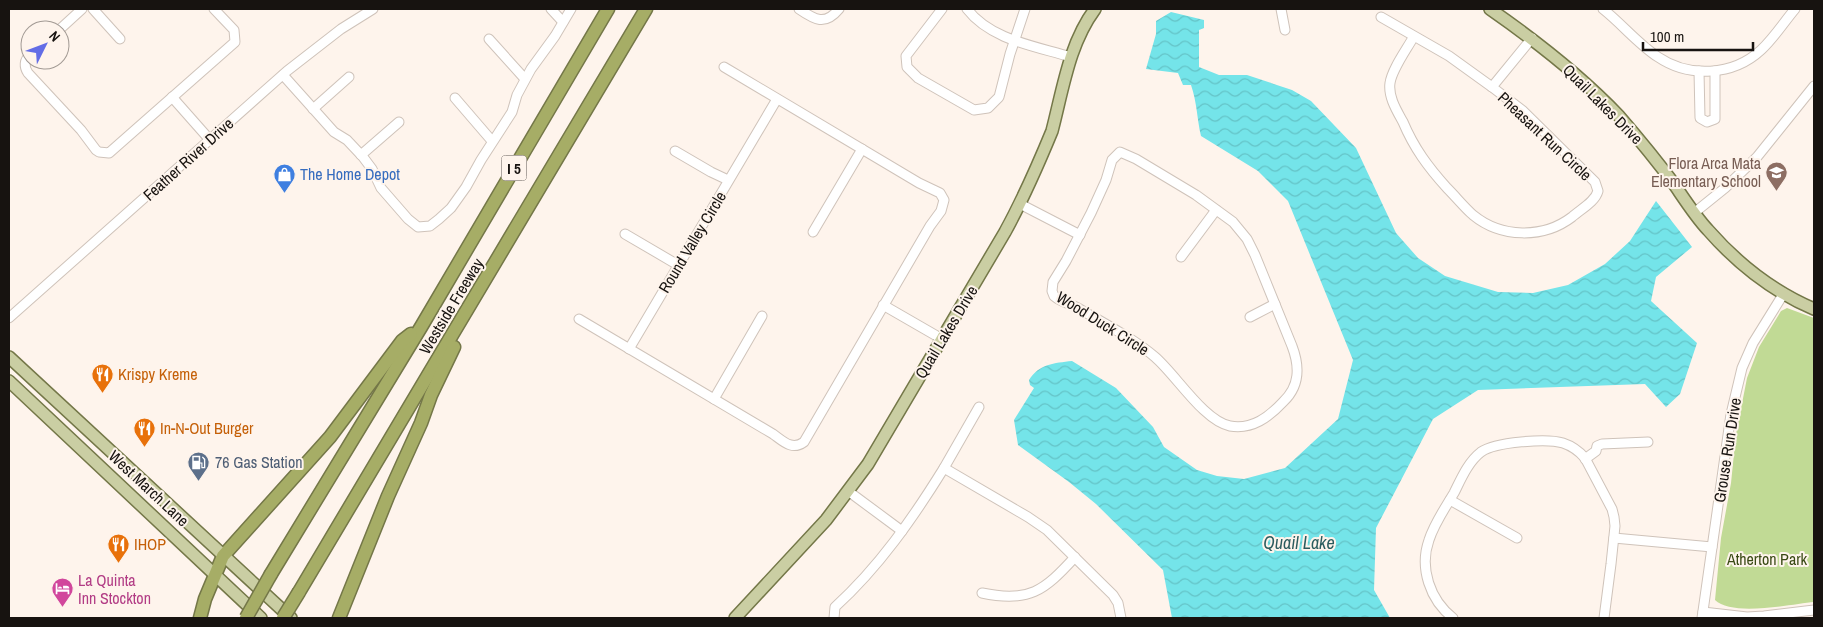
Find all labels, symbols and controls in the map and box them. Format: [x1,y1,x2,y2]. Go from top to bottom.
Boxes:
north arrow [20,20,70,70]
scale bar [1643,20,1753,52]
text: 100 m [1650,26,1684,47]
text: N [45,27,64,45]
street label: Quail Lakes Drive [1558,59,1648,149]
street label: Pheasant Run Circle [1493,87,1597,185]
street label: Feather River Drive [138,112,238,206]
place label: Flora Arca Mata Elementary School [1651,152,1762,192]
road number: I 5 [502,156,526,180]
school or university icon: Flora Arca Mata Elementary School [1765,160,1789,191]
shop icon: The Home Depot [272,162,296,193]
place label: The Home Depot [300,163,400,185]
street label: Round Valley Circle [653,187,731,297]
street label: Westside Freeway [414,253,489,358]
street label: Quail Lakes Drive [910,281,982,383]
street label: Wood Duck Circle [1052,286,1154,360]
restaurant icon: Krispy Kreme [90,362,114,393]
place label: Krispy Kreme [118,363,197,385]
street label: Grouse Run Drive [1708,396,1746,504]
restaurant icon: In-N-Out Burger [132,416,156,447]
place label: In-N-Out Burger [160,417,254,439]
street label: West March Lane [104,445,194,531]
fuel station icon: 76 Gas Station [187,450,211,481]
place label: 76 Gas Station [215,451,303,473]
water label: Quail Lake [1263,530,1335,555]
restaurant icon: IHOP [106,532,130,563]
place label: IHOP [134,533,166,555]
park label: Atherton Park [1726,548,1808,570]
place label: La Quinta Inn Stockton [78,569,151,609]
hotel icon: La Quinta Inn Stockton [50,577,74,608]

